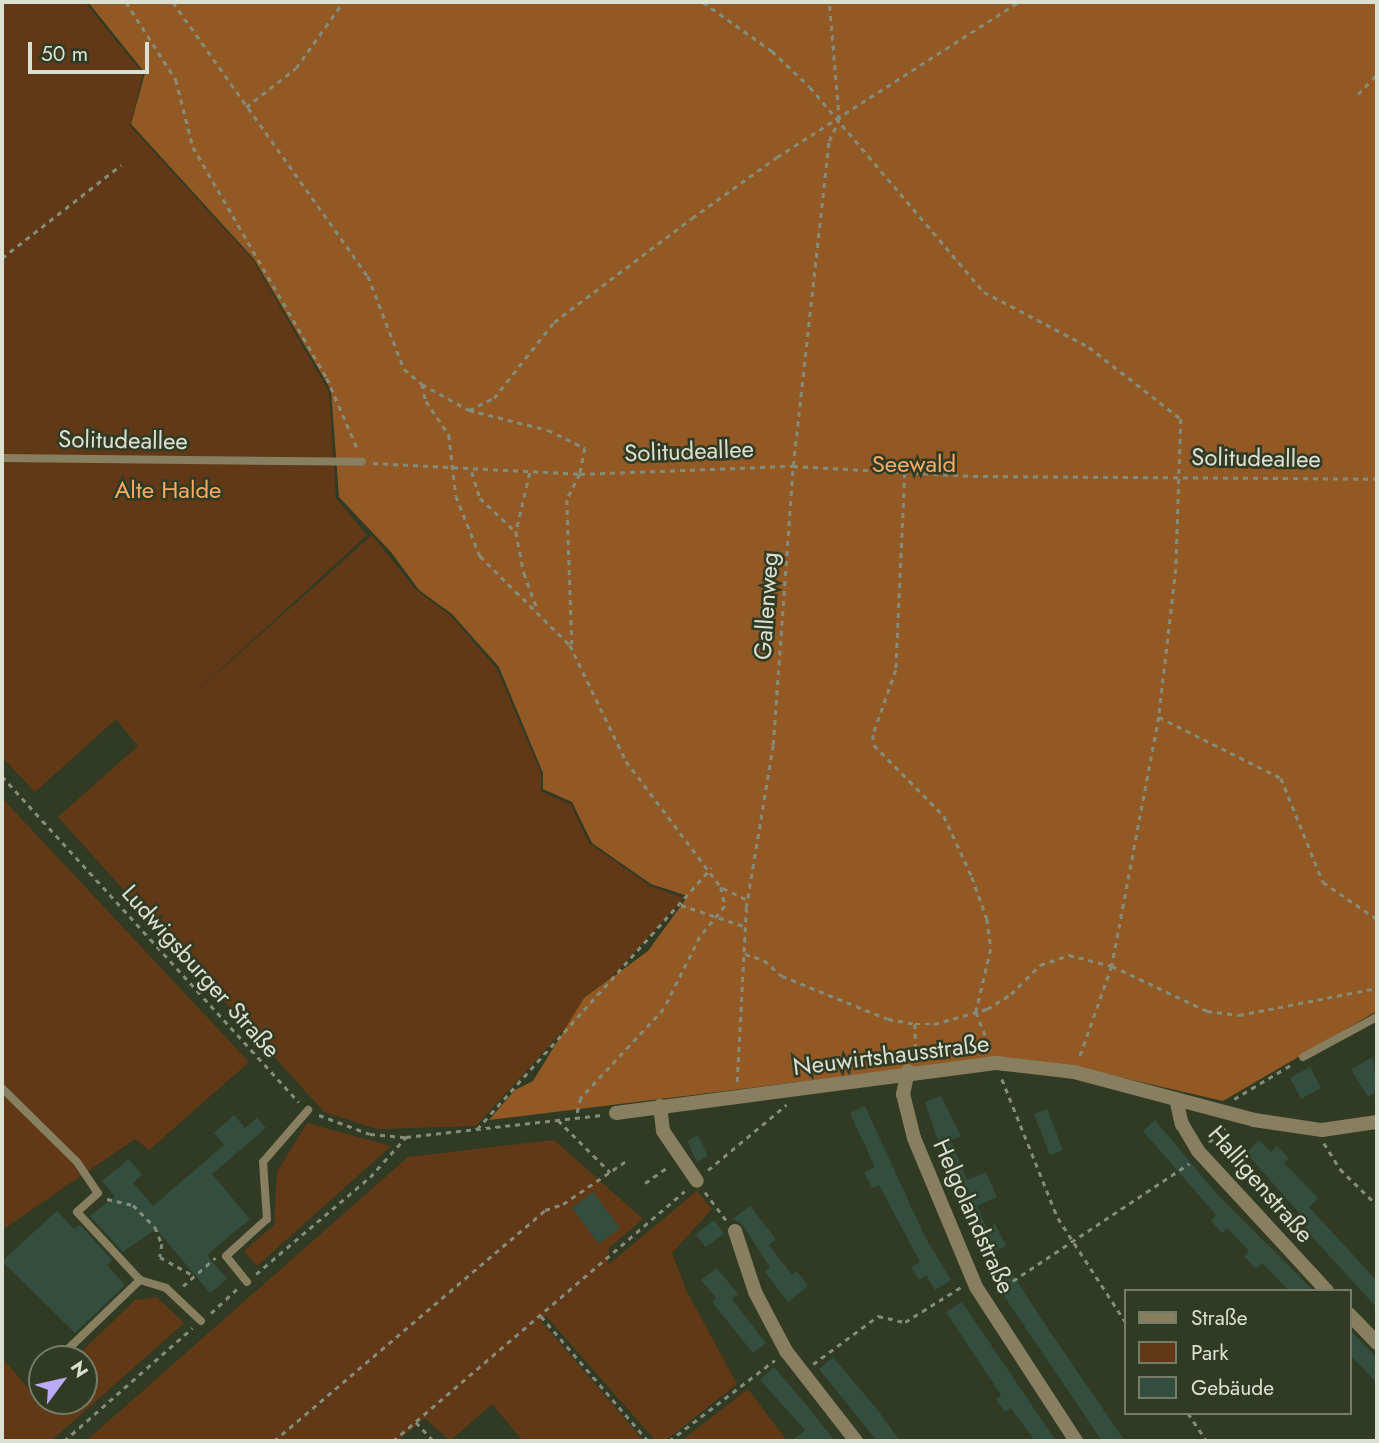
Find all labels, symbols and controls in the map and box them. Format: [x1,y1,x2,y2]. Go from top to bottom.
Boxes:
scale bar [32,28,152,72]
text: 50 m [41,39,88,69]
street label: Solitudeallee [58,424,188,456]
street label: Solitudeallee [624,434,754,468]
street label: Solitudeallee [1191,442,1321,474]
park label: Seewald [872,450,956,478]
park label: Alte Halde [115,476,221,504]
street label: Gallenweg [748,551,784,661]
street label: Ludwigsburger Straße [116,879,286,1063]
street label: Neuwirtshausstraße [791,1029,991,1081]
street label: Halligenstraße [1202,1120,1320,1248]
street label: Helgolandstraße [927,1134,1021,1298]
legend [1124,1289,1351,1415]
text: Straße [1191,1303,1248,1333]
text: Park [1191,1338,1228,1368]
north arrow [28,1345,98,1415]
text: N [64,1356,95,1383]
text: Gebäude [1191,1373,1274,1403]

